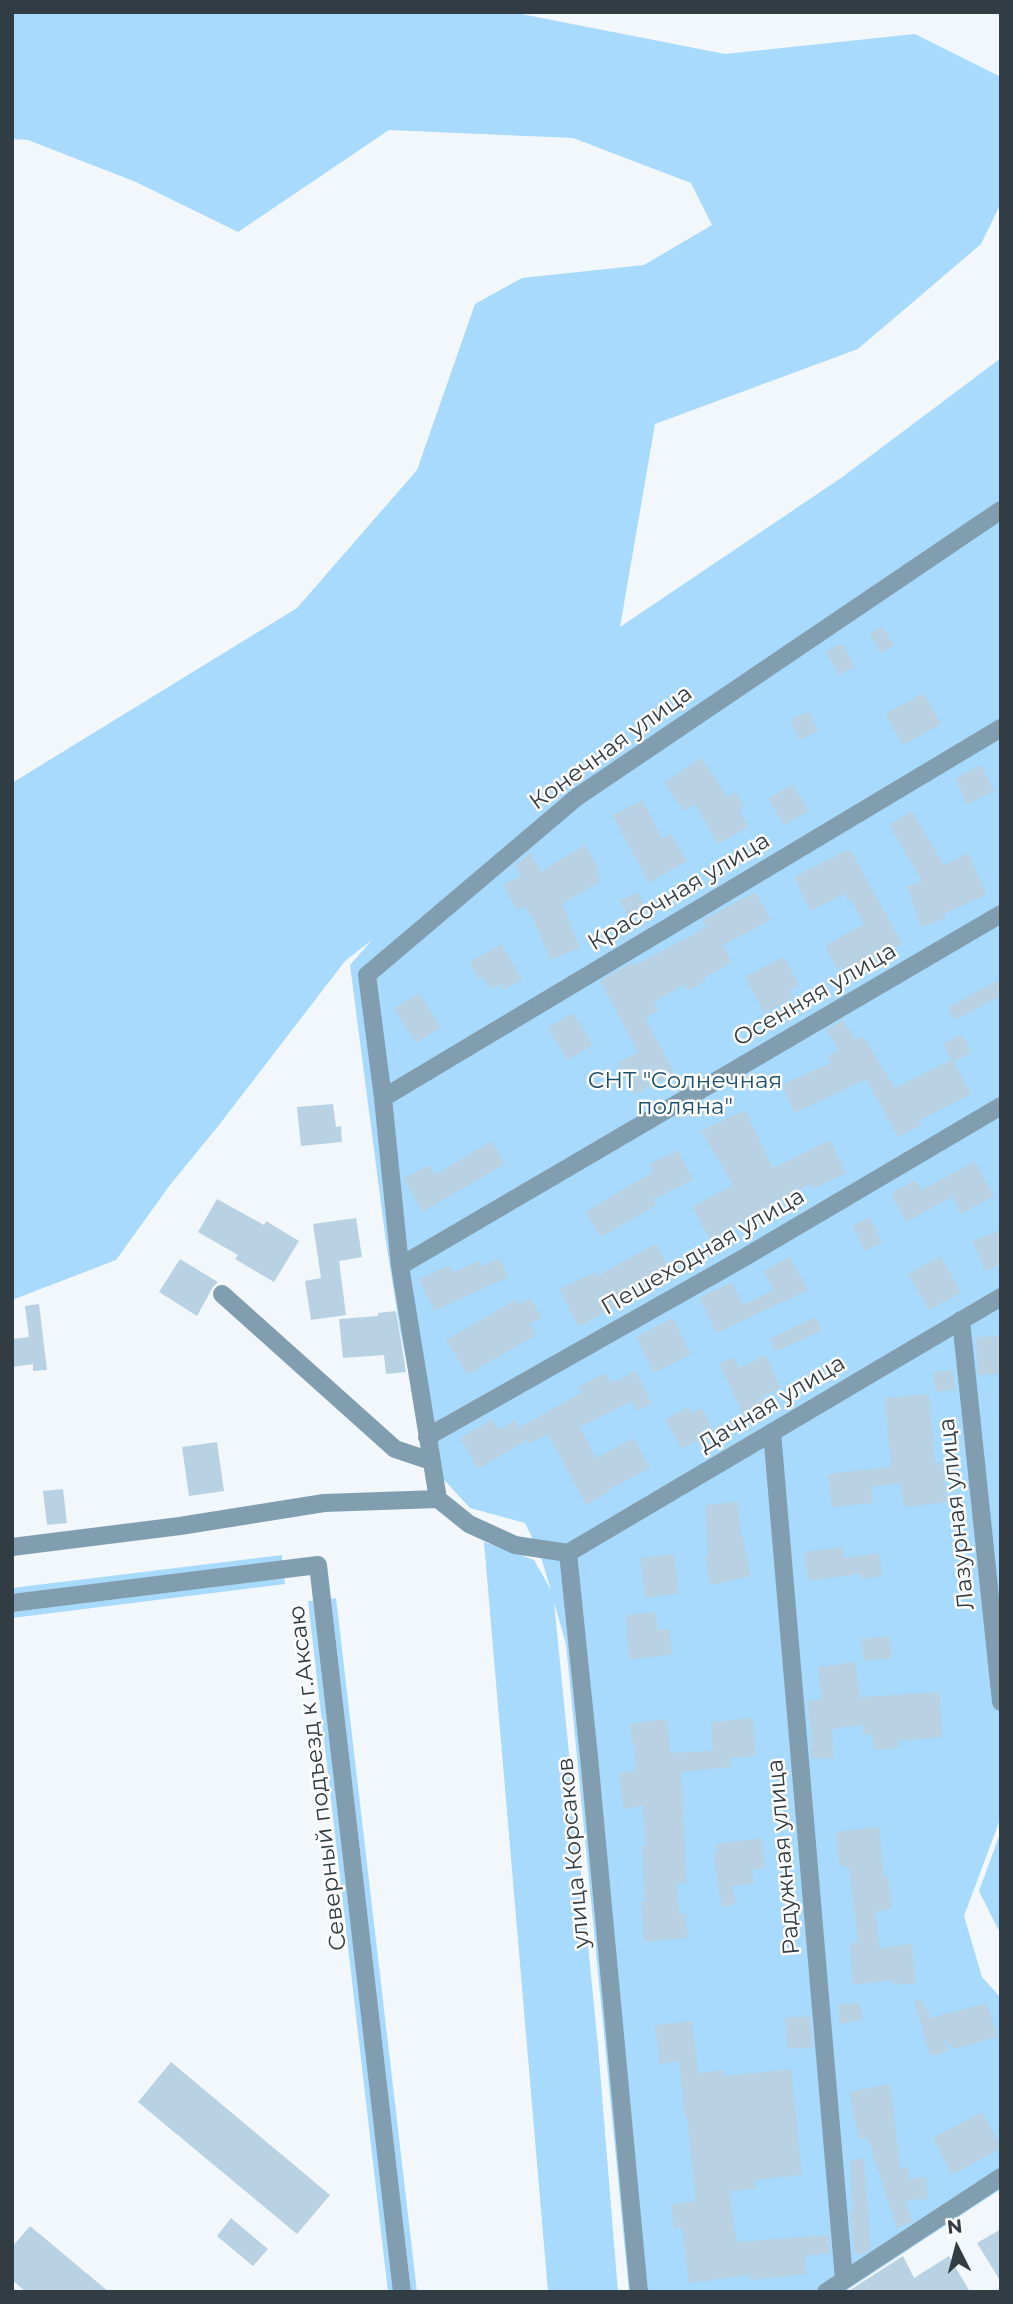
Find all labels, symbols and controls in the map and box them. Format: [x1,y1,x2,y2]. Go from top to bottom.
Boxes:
street label: Конечная улица [524,680,698,816]
street label: Красочная улица [583,827,775,957]
street label: Осенняя улица [729,937,901,1053]
park label: СНТ "Солнечная поляна" [588,1067,782,1121]
street label: Пешеходная улица [596,1182,810,1322]
street label: Дачная улица [694,1349,850,1459]
street label: Лазурная улица [933,1417,981,1611]
street label: Северный подъезд к г.Аксаю [283,1604,353,1952]
street label: улица Корсаков [552,1756,596,1950]
street label: Радужная улица [762,1758,806,1956]
north arrow [922,2213,992,2283]
text: N [946,2214,964,2239]

